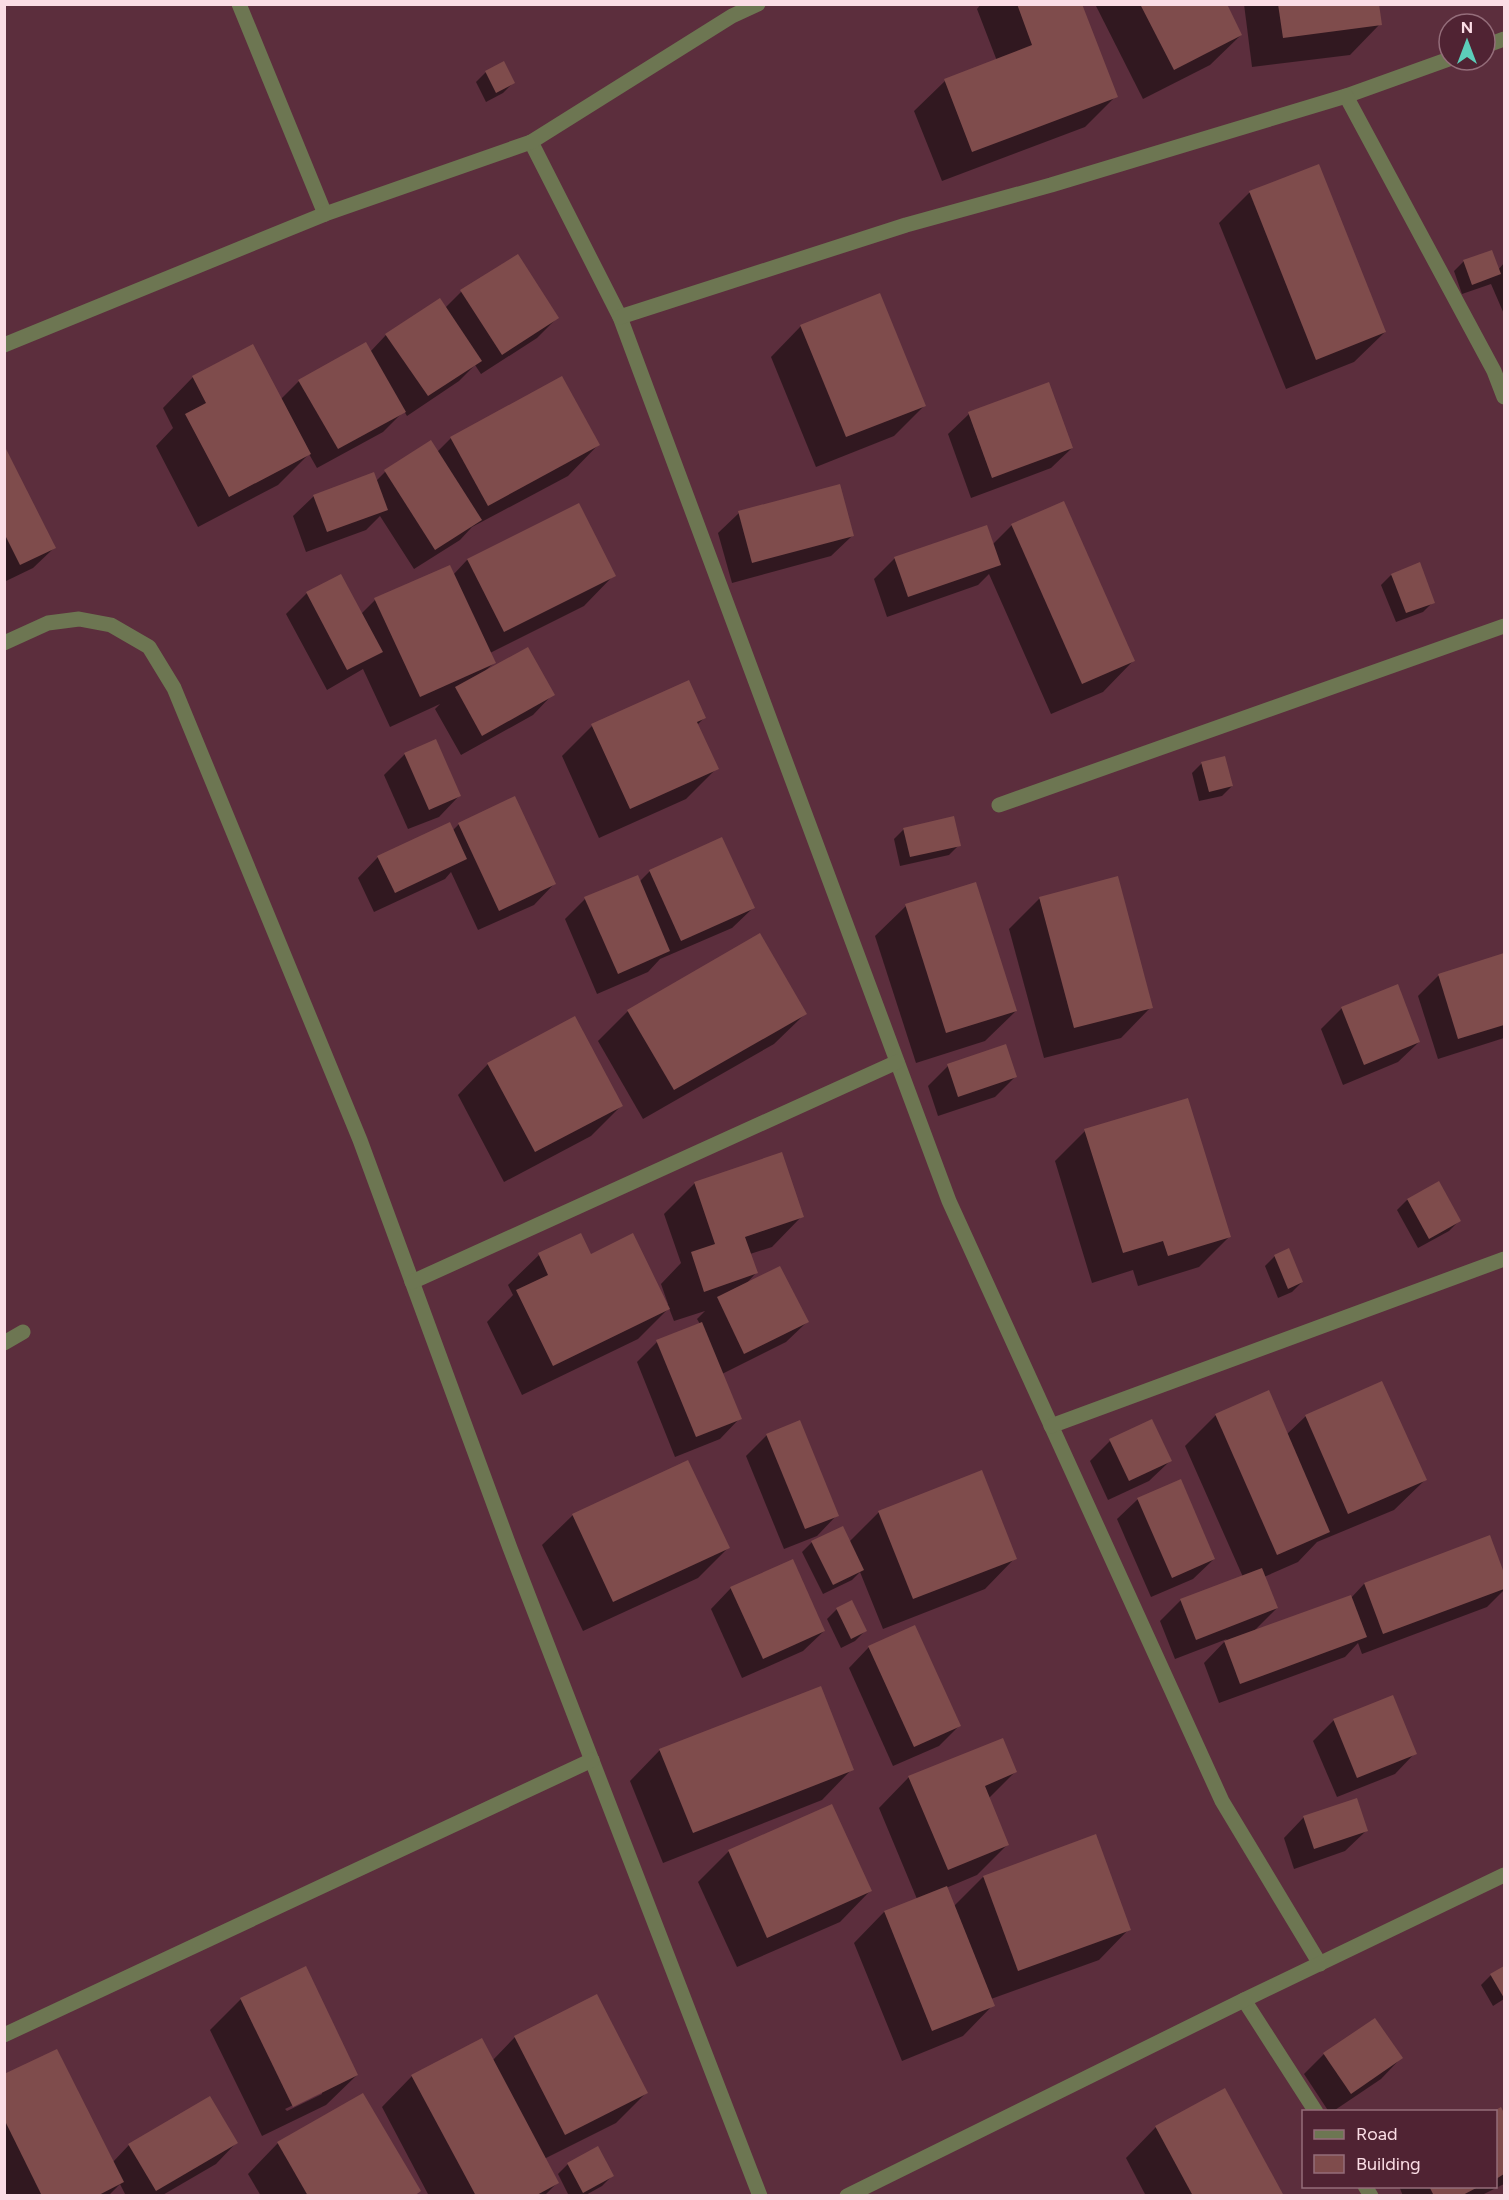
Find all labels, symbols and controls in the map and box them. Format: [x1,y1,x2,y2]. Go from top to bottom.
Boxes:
north arrow [1437,12,1497,72]
text: N [1461,18,1473,37]
legend [1302,2110,1497,2188]
text: Road [1356,2123,1397,2145]
text: Building [1356,2153,1421,2175]

